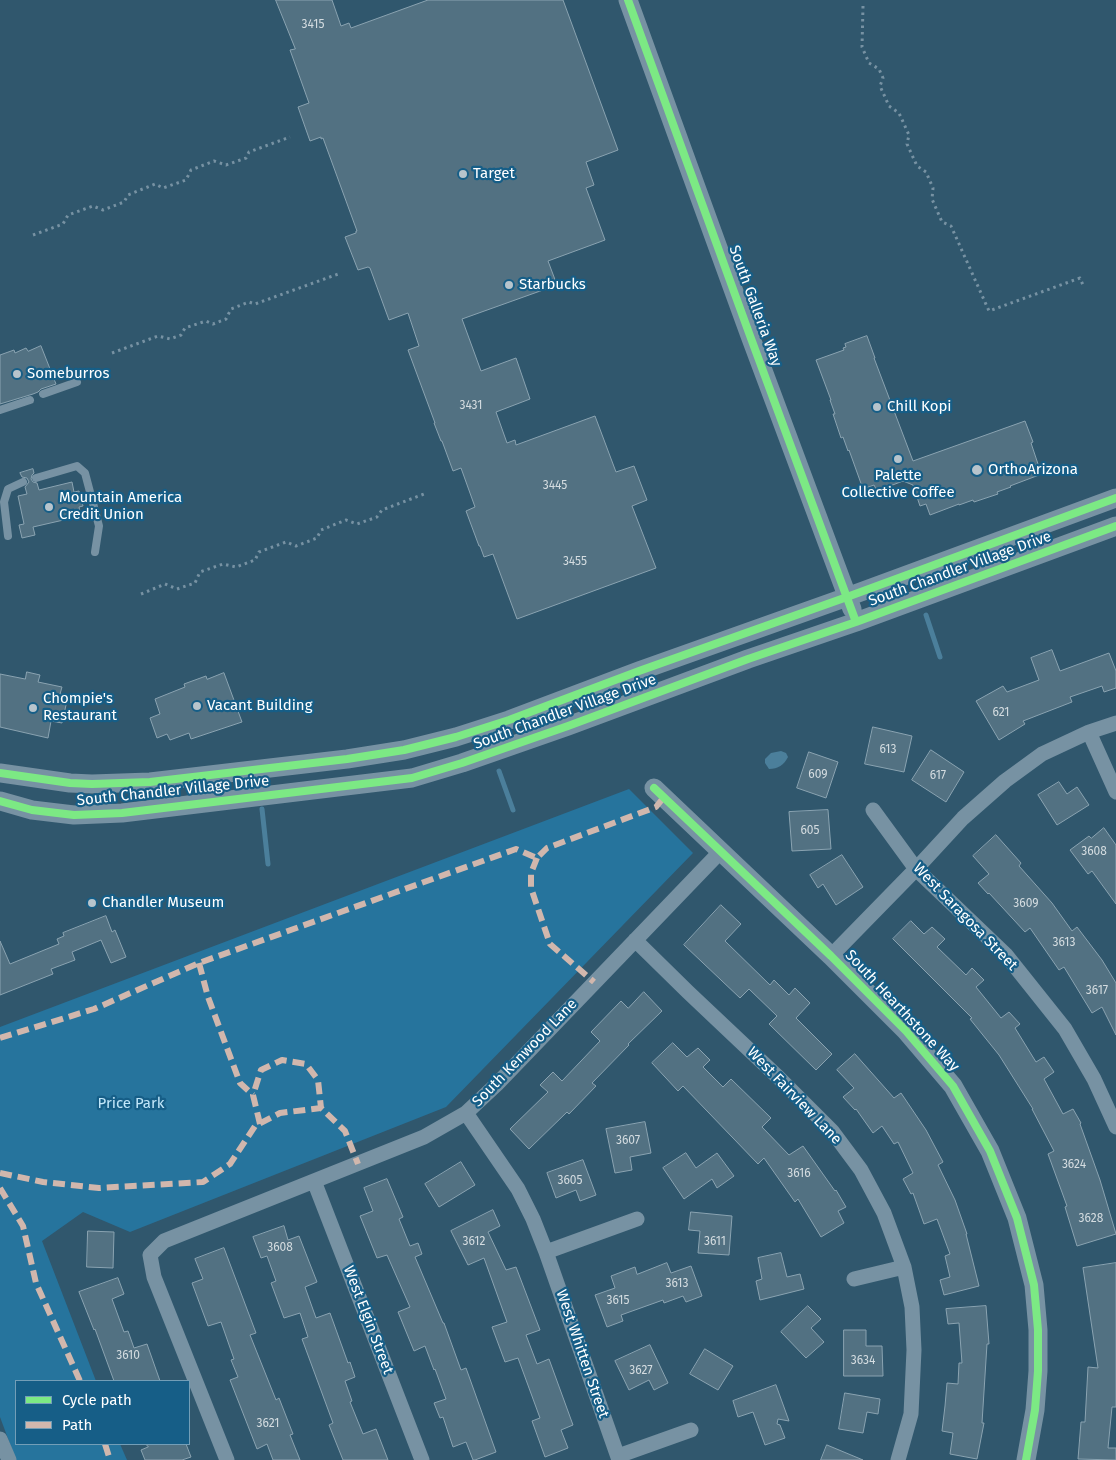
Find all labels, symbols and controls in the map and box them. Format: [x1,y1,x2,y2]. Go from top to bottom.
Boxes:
house number: 3415 [302,18,324,32]
place label: Target [473,165,515,183]
marker: Target [457,168,469,180]
street label: South Galleria Way [725,243,785,369]
place label: Starbucks [519,276,586,294]
marker: Starbucks [503,279,515,291]
place label: Someburros [27,365,109,383]
marker: Someburros [11,368,23,380]
place label: Chill Kopi [887,398,952,416]
house number: 3431 [460,399,482,413]
marker: Chill Kopi [871,401,883,413]
marker: Palette Collective Coffee [892,453,904,465]
place label: OrthoArizona [988,461,1078,479]
marker: OrthoArizona [970,463,984,477]
place label: Palette Collective Coffee [841,467,955,502]
house number: 3445 [543,479,567,493]
place label: Mountain America Credit Union [59,489,182,524]
marker: Mountain America Credit Union [43,501,55,513]
street label: South Chandler Village Drive [866,527,1054,611]
house number: 3455 [563,555,587,569]
street label: South Chandler Village Drive [471,670,659,754]
place label: Chompie's Restaurant [43,690,117,725]
place label: Vacant Building [207,697,312,715]
marker: Vacant Building [191,700,203,712]
marker: Chompie's Restaurant [27,702,39,714]
house number: 621 [992,706,1010,720]
house number: 613 [880,743,896,757]
house number: 609 [808,768,828,782]
house number: 617 [930,769,946,783]
street label: South Chandler Village Drive [76,772,270,810]
house number: 605 [800,824,820,838]
house number: 3608 [1081,845,1107,859]
street label: West Saragosa Street [909,860,1021,974]
place label: Chandler Museum [102,894,224,912]
marker: Chandler Museum [86,897,98,909]
house number: 3609 [1013,897,1039,911]
house number: 3613 [1053,936,1075,950]
street label: South Hearthstone Way [841,947,963,1075]
house number: 3617 [1086,984,1108,998]
street label: South Kenwood Lane [469,995,581,1111]
street label: West Fairview Lane [743,1044,845,1148]
park label: Price Park [98,1095,164,1113]
house number: 3607 [616,1134,640,1148]
house number: 3624 [1062,1158,1086,1172]
house number: 3616 [787,1167,811,1181]
house number: 3605 [557,1174,583,1188]
house number: 3628 [1079,1212,1103,1226]
house number: 3612 [463,1235,485,1249]
house number: 3611 [704,1235,726,1249]
house number: 3608 [267,1241,293,1255]
street label: West Elgin Street [339,1263,397,1377]
house number: 3613 [666,1277,688,1291]
street label: West Whitten Street [552,1288,612,1420]
house number: 3615 [606,1294,630,1308]
house number: 3610 [116,1349,140,1363]
house number: 3634 [851,1354,875,1368]
house number: 3627 [629,1364,653,1378]
legend [15,1380,190,1445]
text: Cycle path [62,1391,132,1409]
text: Path [62,1416,92,1434]
house number: 3621 [256,1417,280,1431]

